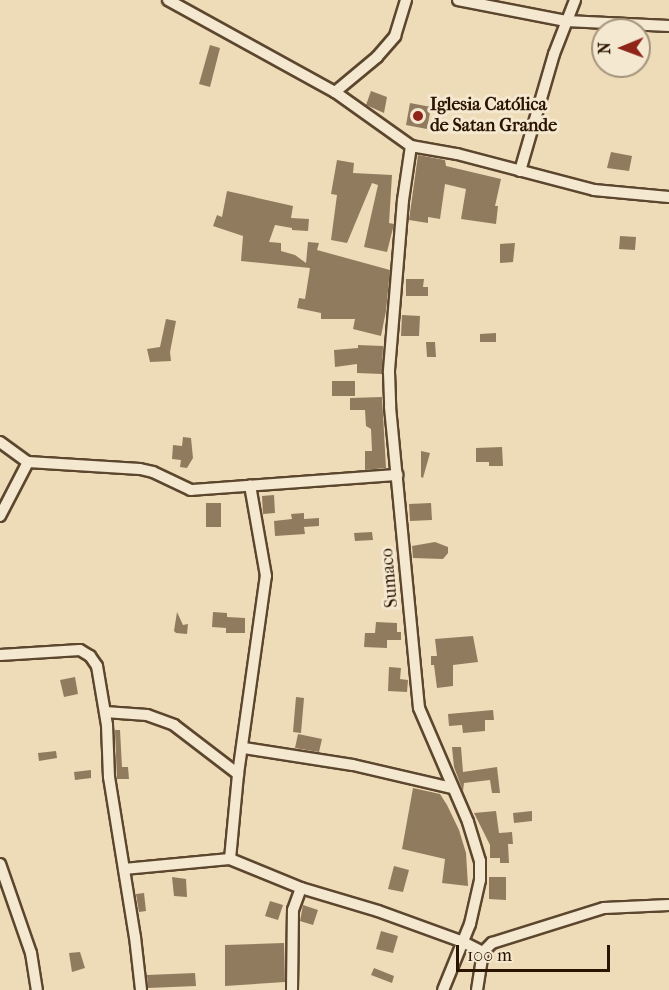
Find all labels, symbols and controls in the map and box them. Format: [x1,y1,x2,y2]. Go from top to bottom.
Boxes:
north arrow [591,18,651,78]
text: N [595,42,614,55]
place label: Iglesia Católica de Satan Grande [430,95,557,138]
marker: Iglesia Católica de Satan Grande [411,109,425,123]
street label: Sumaco [377,547,403,609]
scale bar [459,933,614,971]
text: 100 m [467,945,512,966]

